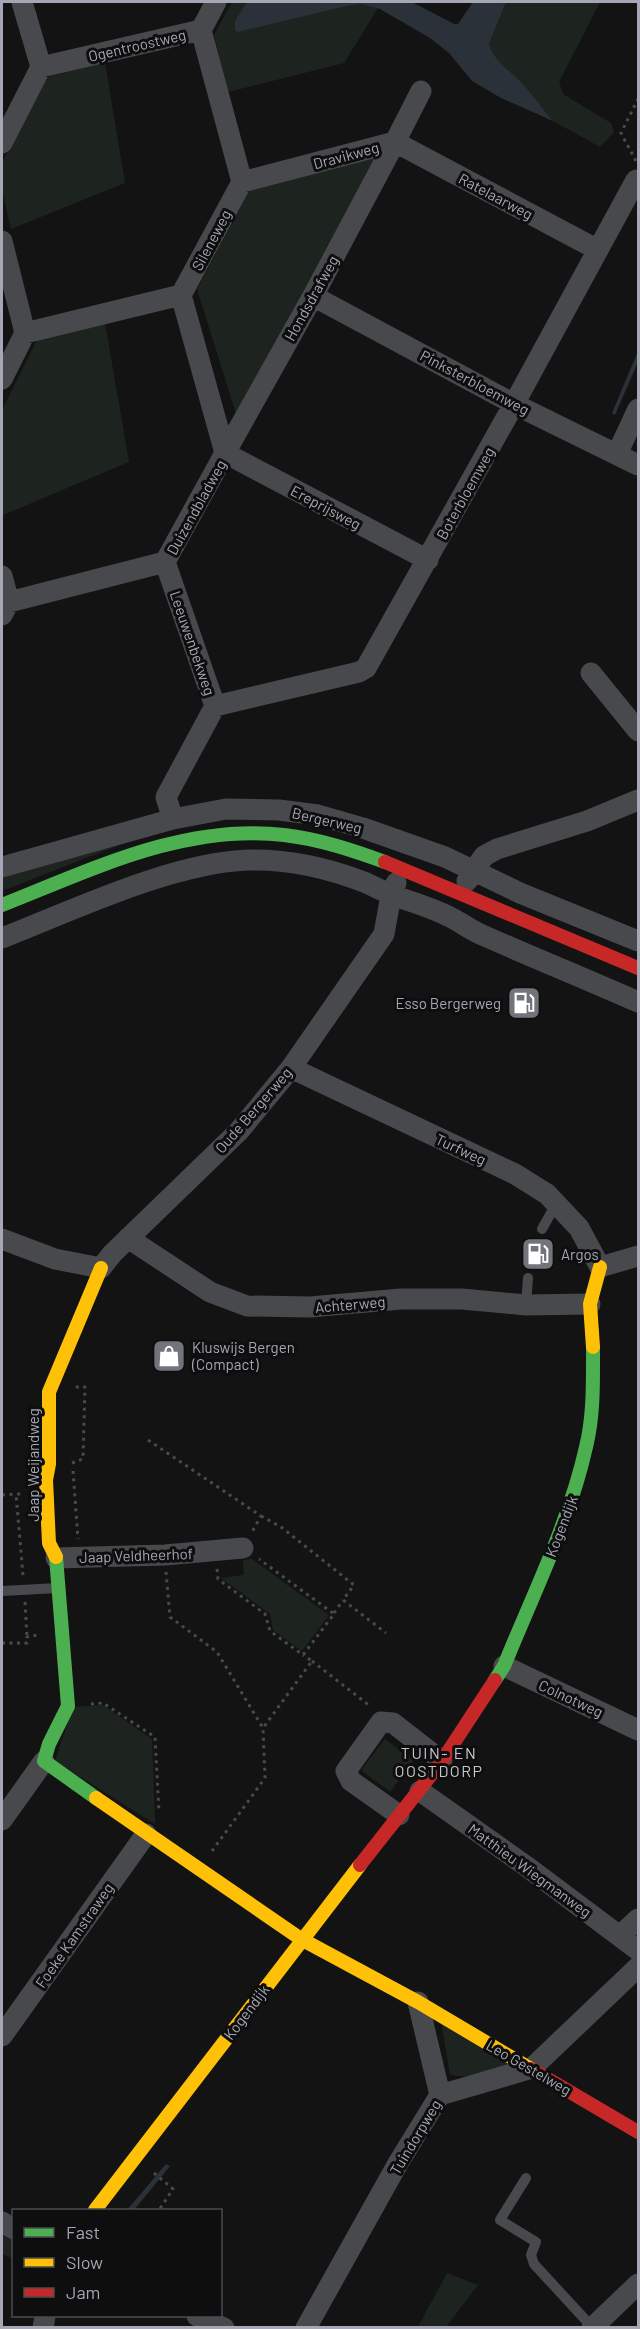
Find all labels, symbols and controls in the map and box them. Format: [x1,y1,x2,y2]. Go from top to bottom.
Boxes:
street label: Ogentroostweg [86,25,188,65]
street label: Dravikweg [311,138,381,172]
street label: Ratelaarweg [456,169,536,223]
street label: Sileneweg [187,206,235,274]
street label: Hondsdrafweg [280,252,342,344]
street label: Pinksterbloemweg [417,346,533,418]
street label: Boterbloemweg [432,444,498,542]
street label: Duizendbladweg [162,456,230,558]
street label: Ereprijsweg [288,481,364,533]
street label: Leeuwenbekweg [167,588,219,698]
street label: Bergerweg [290,803,364,837]
fuel station icon: Esso Bergerweg [506,985,542,1021]
place label: Esso Bergerweg [395,994,501,1012]
street label: Oude Bergerweg [211,1063,295,1157]
street label: Turfweg [433,1130,489,1168]
fuel station icon: Argos [520,1236,556,1272]
place label: Argos [561,1245,599,1263]
street label: Achterweg [314,1292,386,1316]
shop icon: Kluswijs Bergen (Compact) [151,1338,187,1374]
place label: Kluswijs Bergen (Compact) [191,1338,295,1373]
street label: Jaap Weijandweg [24,1408,42,1522]
street label: Kogendijk [541,1492,581,1559]
street label: Jaap Veldheerhof [79,1544,193,1566]
street label: Colnotweg [536,1675,606,1721]
district label: TUIN- EN OOSTDORP [394,1743,484,1780]
street label: Matthieu Wiegmanweg [465,1819,595,1921]
street label: Foeke Kamstraweg [31,1879,117,1991]
street label: Kogendijk [219,1981,273,2043]
street label: Leo Gestelweg [483,2035,575,2099]
street label: Tuindorpweg [386,2096,444,2178]
legend [12,2209,222,2317]
text: Fast [66,2221,100,2243]
text: Slow [66,2251,103,2273]
text: Jam [66,2281,100,2303]

